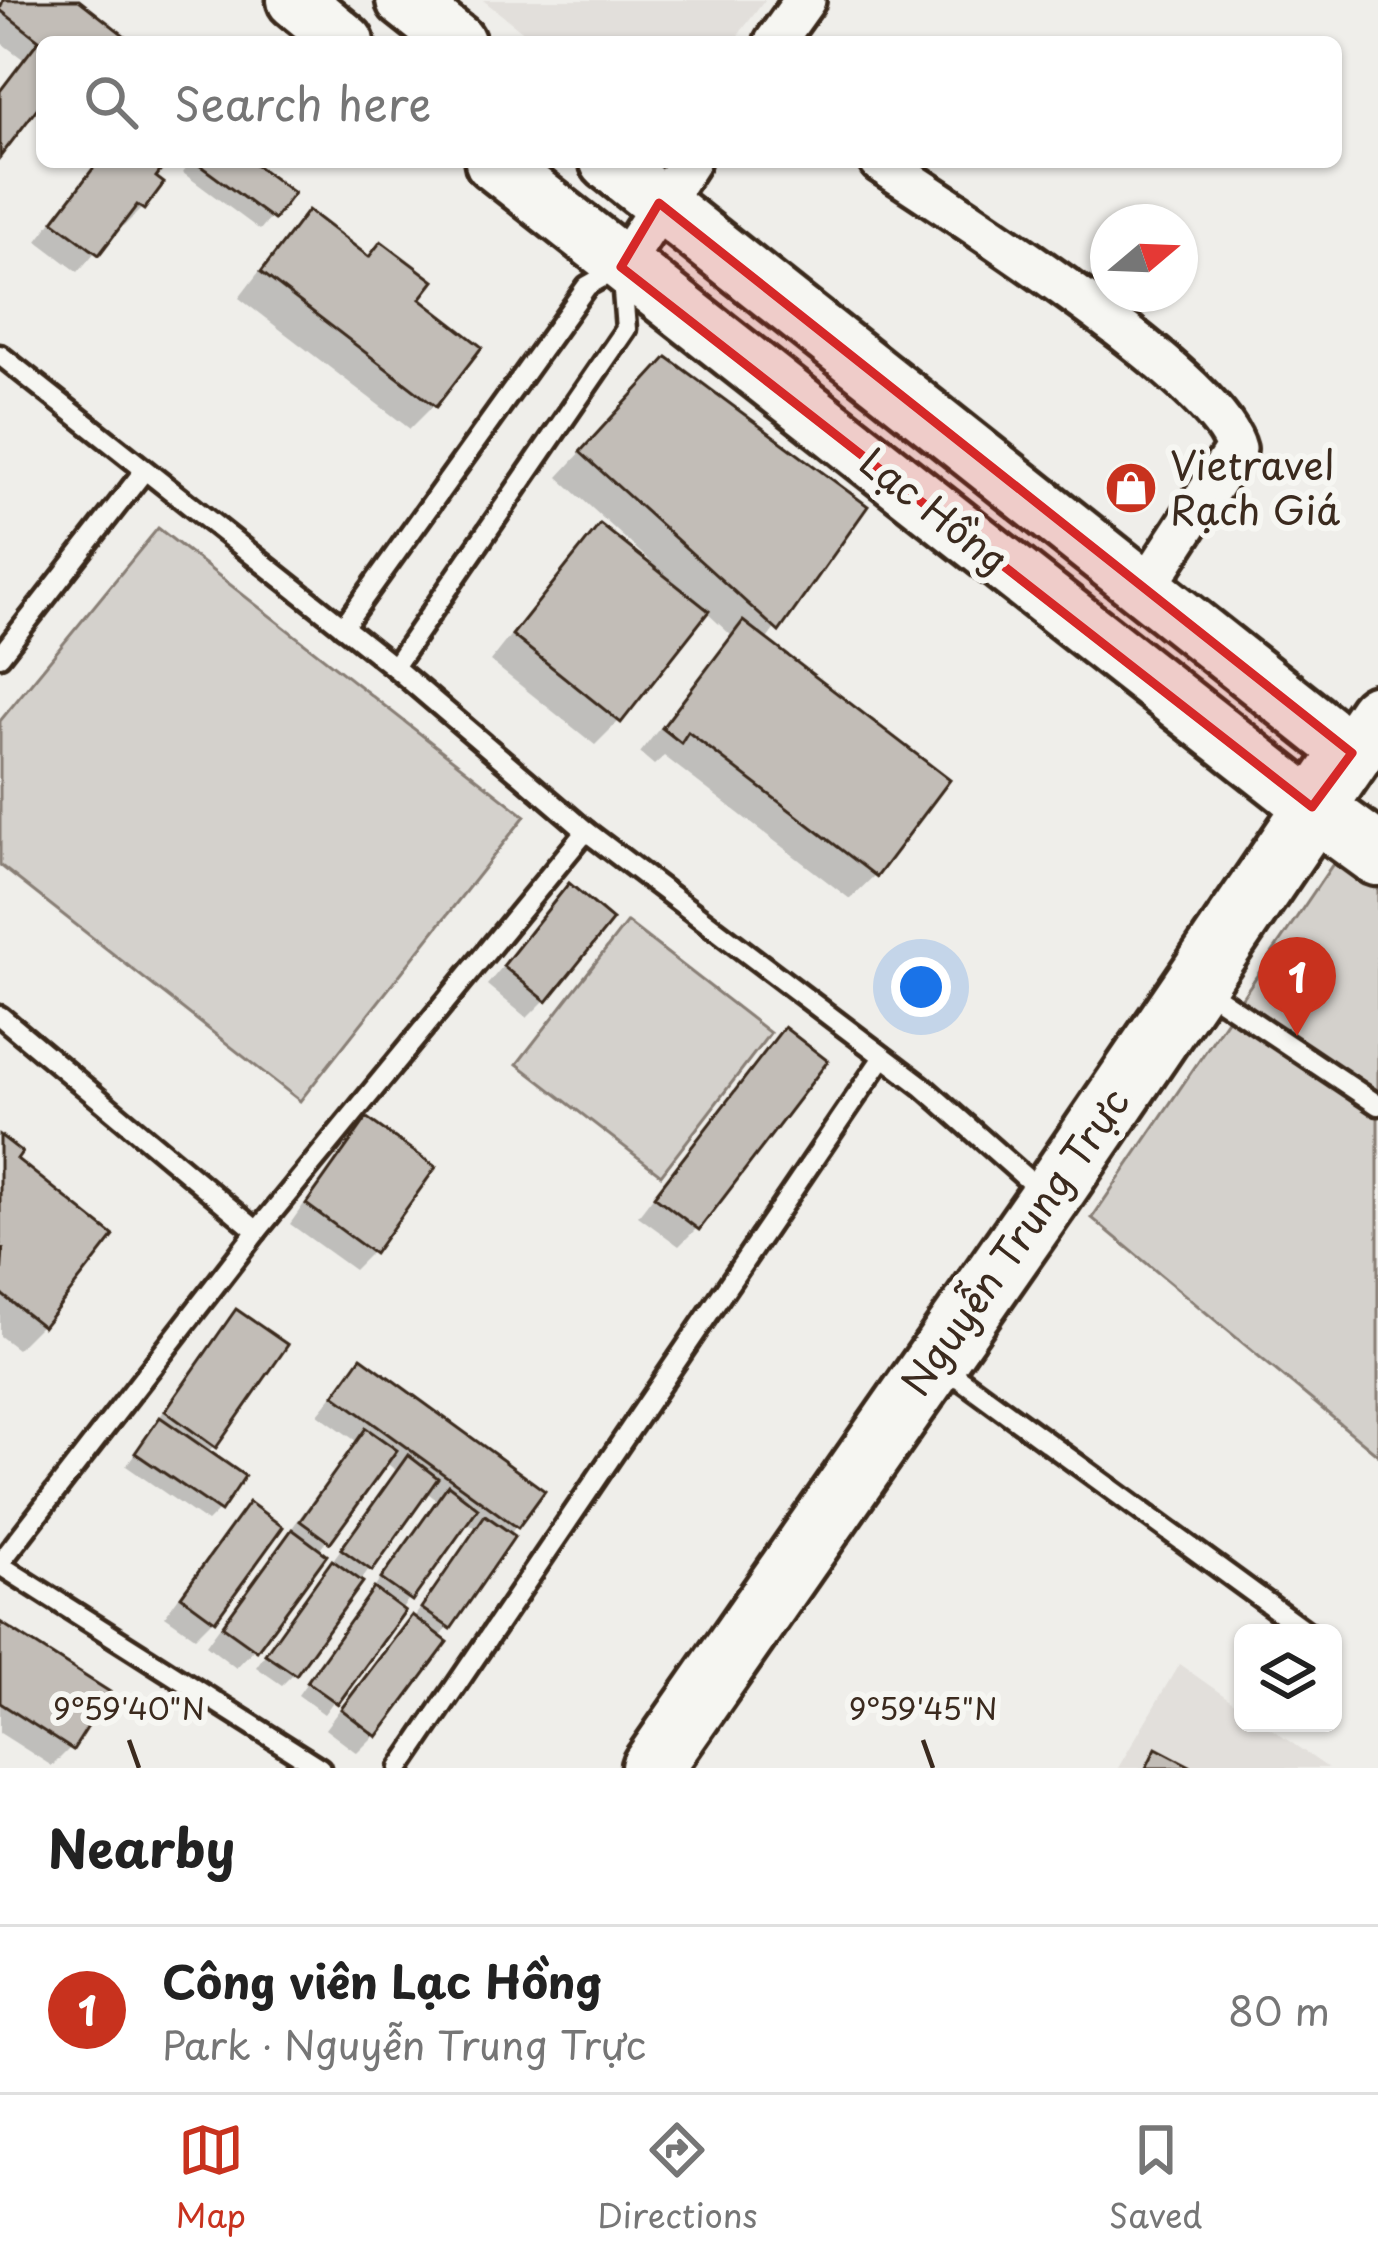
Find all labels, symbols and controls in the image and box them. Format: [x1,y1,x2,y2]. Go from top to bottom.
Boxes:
search box [36,36,1342,168]
text: Search here [174,68,431,136]
icon: search [78,69,144,135]
north arrow [1090,204,1198,312]
street label: Lạc Hồng [848,432,1023,586]
place label: Vietravel Rạch Giá [1170,434,1340,538]
shop icon: Vietravel Rạch Giá [1103,460,1159,516]
pin: 1 [1258,937,1336,1036]
your location [891,957,951,1017]
street label: Nguyễn Trung Trực [885,1075,1142,1407]
map controls [1234,1624,1342,1732]
button: layers [1234,1624,1342,1732]
text: 9°59'40"N [53,1685,205,1730]
text: 9°59'45"N [849,1685,997,1730]
text: Nearby [48,1808,235,1885]
text: Công viên Lạc Hồng [162,1946,603,2014]
text: 1 [78,1980,96,2039]
text: 80 m [1228,1980,1330,2039]
text: Park · Nguyễn Trung Trực [162,2014,646,2073]
tab: Map [176,2117,246,2239]
tab: Directions [597,2117,758,2239]
tab: Saved [1109,2117,1202,2239]

